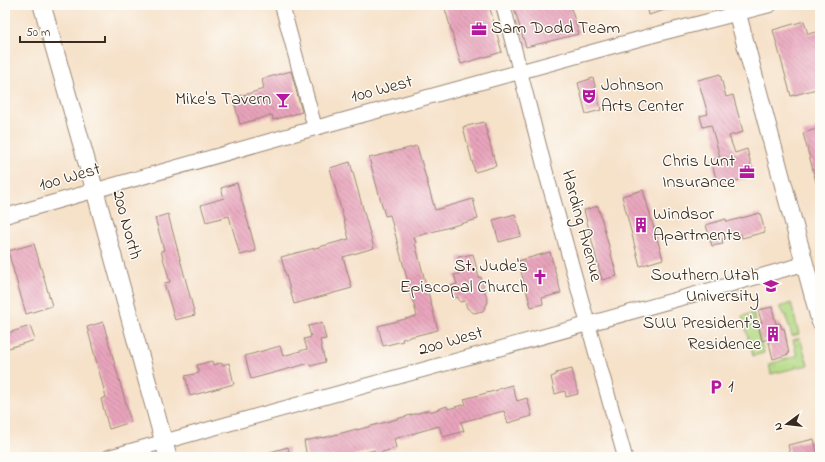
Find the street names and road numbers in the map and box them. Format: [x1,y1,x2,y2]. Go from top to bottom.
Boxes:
street label: 100 West [348,69,416,111]
street label: 100 West [36,157,104,199]
street label: Harding Avenue [553,167,609,286]
street label: 200 North [104,187,148,263]
street label: 200 West [416,320,486,364]

